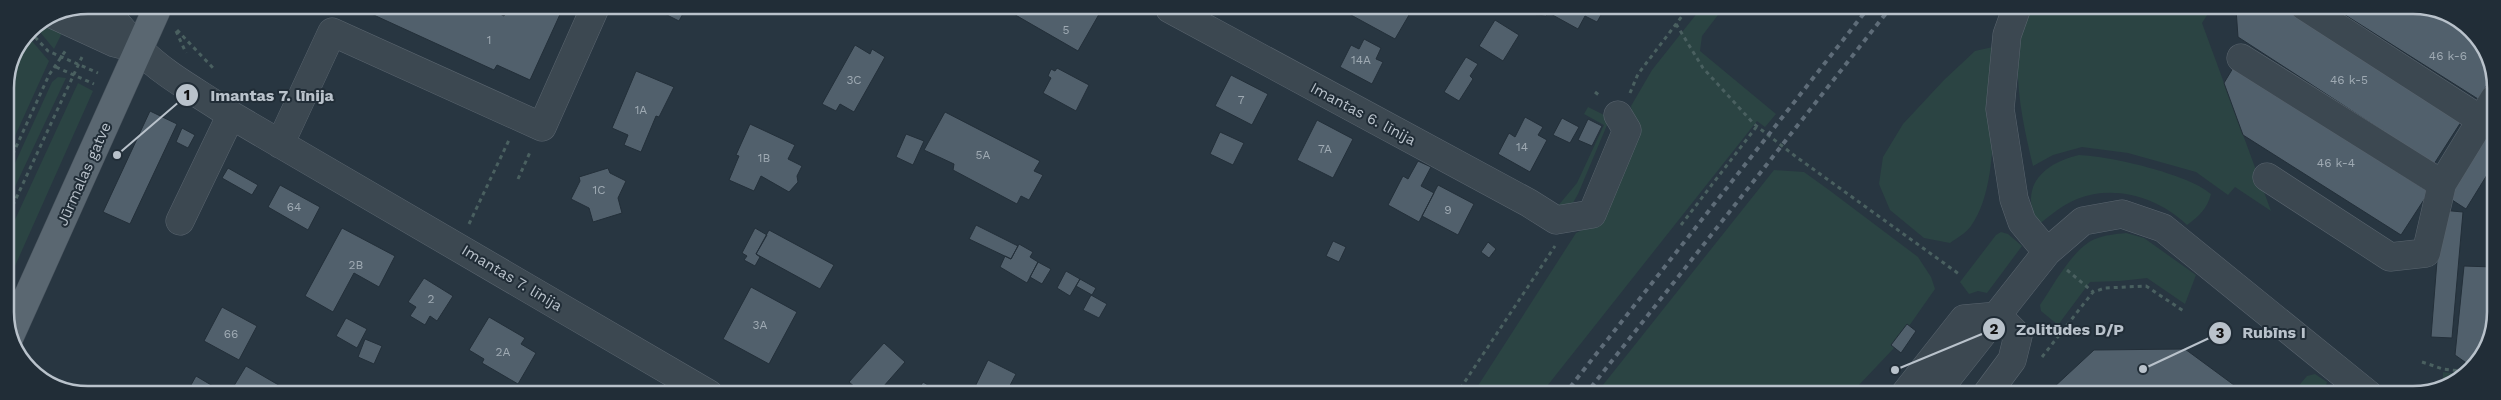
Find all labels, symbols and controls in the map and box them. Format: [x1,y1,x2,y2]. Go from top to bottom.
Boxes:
house number: 5 [1063,23,1070,37]
house number: 1 [487,33,491,47]
house number: 46 k-6 [2429,49,2467,63]
house number: 14A [1351,53,1371,67]
house number: 3C [846,73,862,87]
house number: 46 k-5 [2330,73,2368,87]
street label: Imantas 6. līnija [1307,79,1419,150]
callout: Imantas 7. līnija [175,80,344,111]
text: 1 [184,86,190,104]
text: Imantas 7. līnija [210,86,335,105]
house number: 7 [1238,93,1245,107]
house number: 1A [635,103,647,117]
street label: Jūrmalas gatve [53,119,115,229]
house number: 14 [1516,140,1528,154]
house number: 7A [1318,142,1332,156]
house number: 5A [976,148,991,162]
house number: 1B [758,151,770,165]
house number: 46 k-4 [2317,156,2355,170]
house number: 1C [593,183,605,197]
house number: 64 [287,200,301,214]
house number: 9 [1444,203,1452,217]
street label: Imantas 7. līnija [459,241,566,315]
house number: 2B [349,258,364,272]
house number: 2 [428,292,435,306]
callout: Zolitūdes D/P [1981,313,2135,344]
callout: Rubīns I [2207,317,2316,348]
house number: 3A [753,318,768,332]
text: 2 [1990,320,1999,338]
text: Zolitūdes D/P [2016,320,2124,339]
text: Rubīns I [2242,323,2306,342]
text: 3 [2216,324,2225,342]
house number: 66 [224,327,238,341]
house number: 2A [496,345,511,359]

